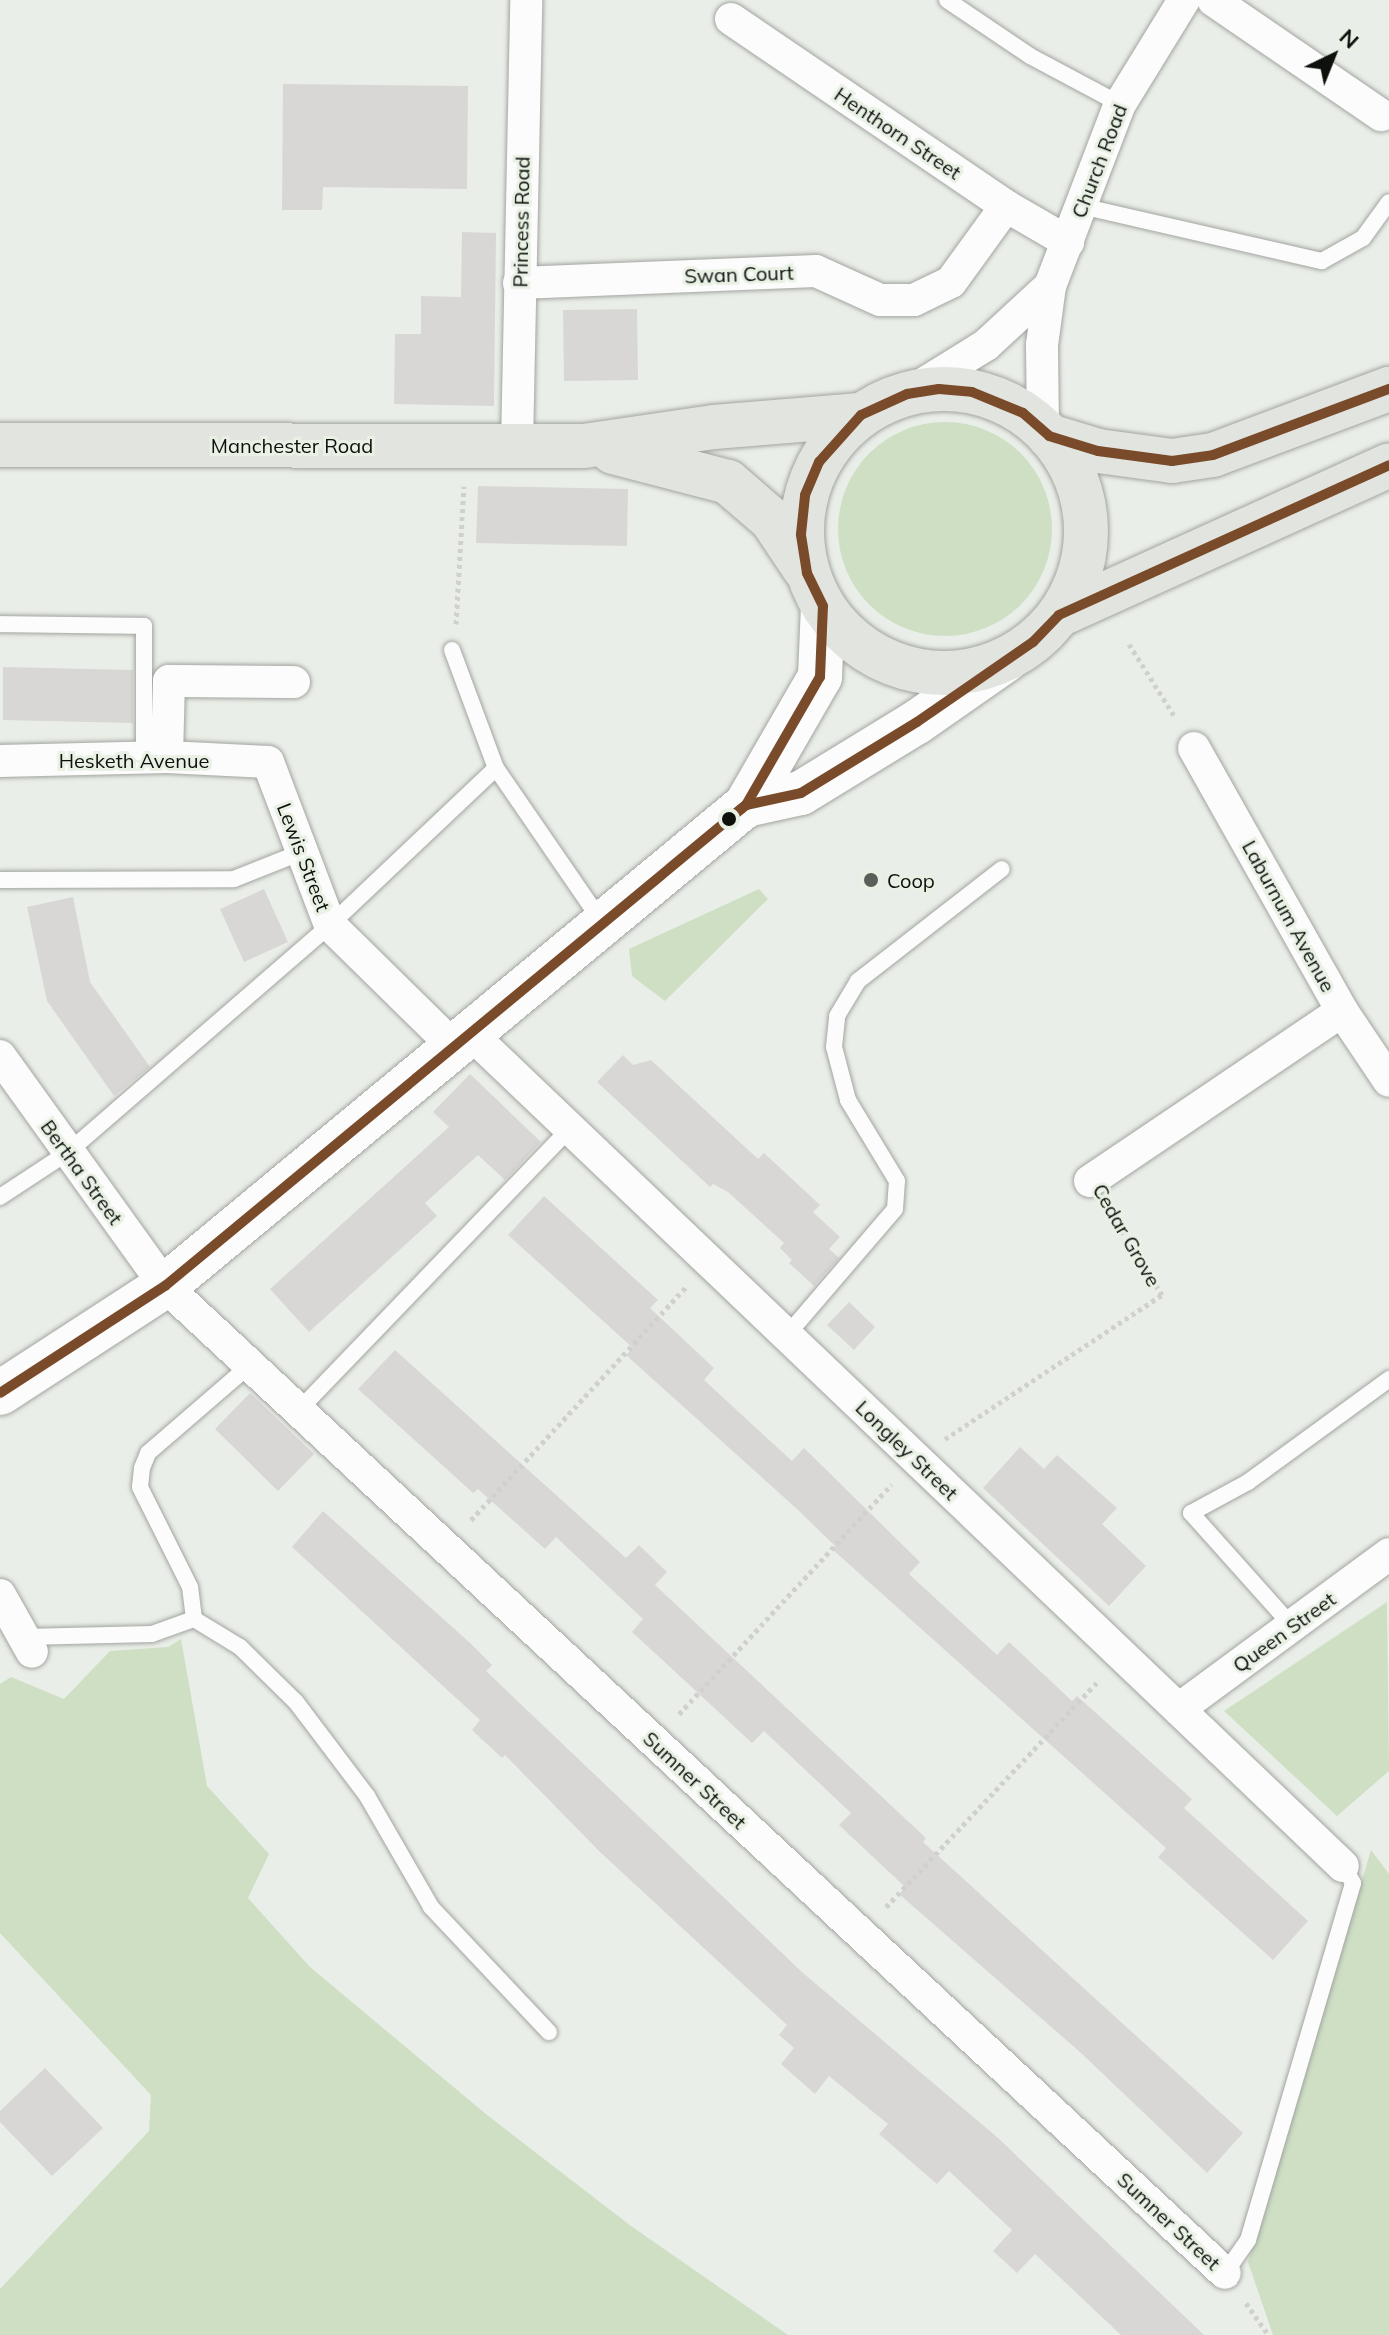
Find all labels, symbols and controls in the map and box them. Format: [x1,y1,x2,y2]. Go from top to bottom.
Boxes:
north arrow [1293,16,1373,96]
text: N [1334,23,1365,54]
street label: Henthorn Street [830,82,966,184]
street label: Church Road [1066,101,1132,221]
street label: Princess Road [508,156,534,288]
street label: Swan Court [684,260,794,288]
street label: Manchester Road [211,433,373,457]
street label: Hesketh Avenue [59,748,209,772]
street label: Lewis Street [272,799,336,915]
unlabelled marker [721,811,737,827]
street label: Laburnum Avenue [1237,836,1341,996]
place label: Coop [887,868,935,892]
marker: Coop [862,871,880,889]
street label: Bertha Street [36,1115,128,1229]
street label: Cedar Grove [1088,1179,1166,1291]
street label: Longley Street [851,1395,963,1505]
street label: Queen Street [1228,1587,1340,1677]
street label: Sumner Street [639,1726,751,1834]
street label: Sumner Street [1113,2167,1225,2275]

